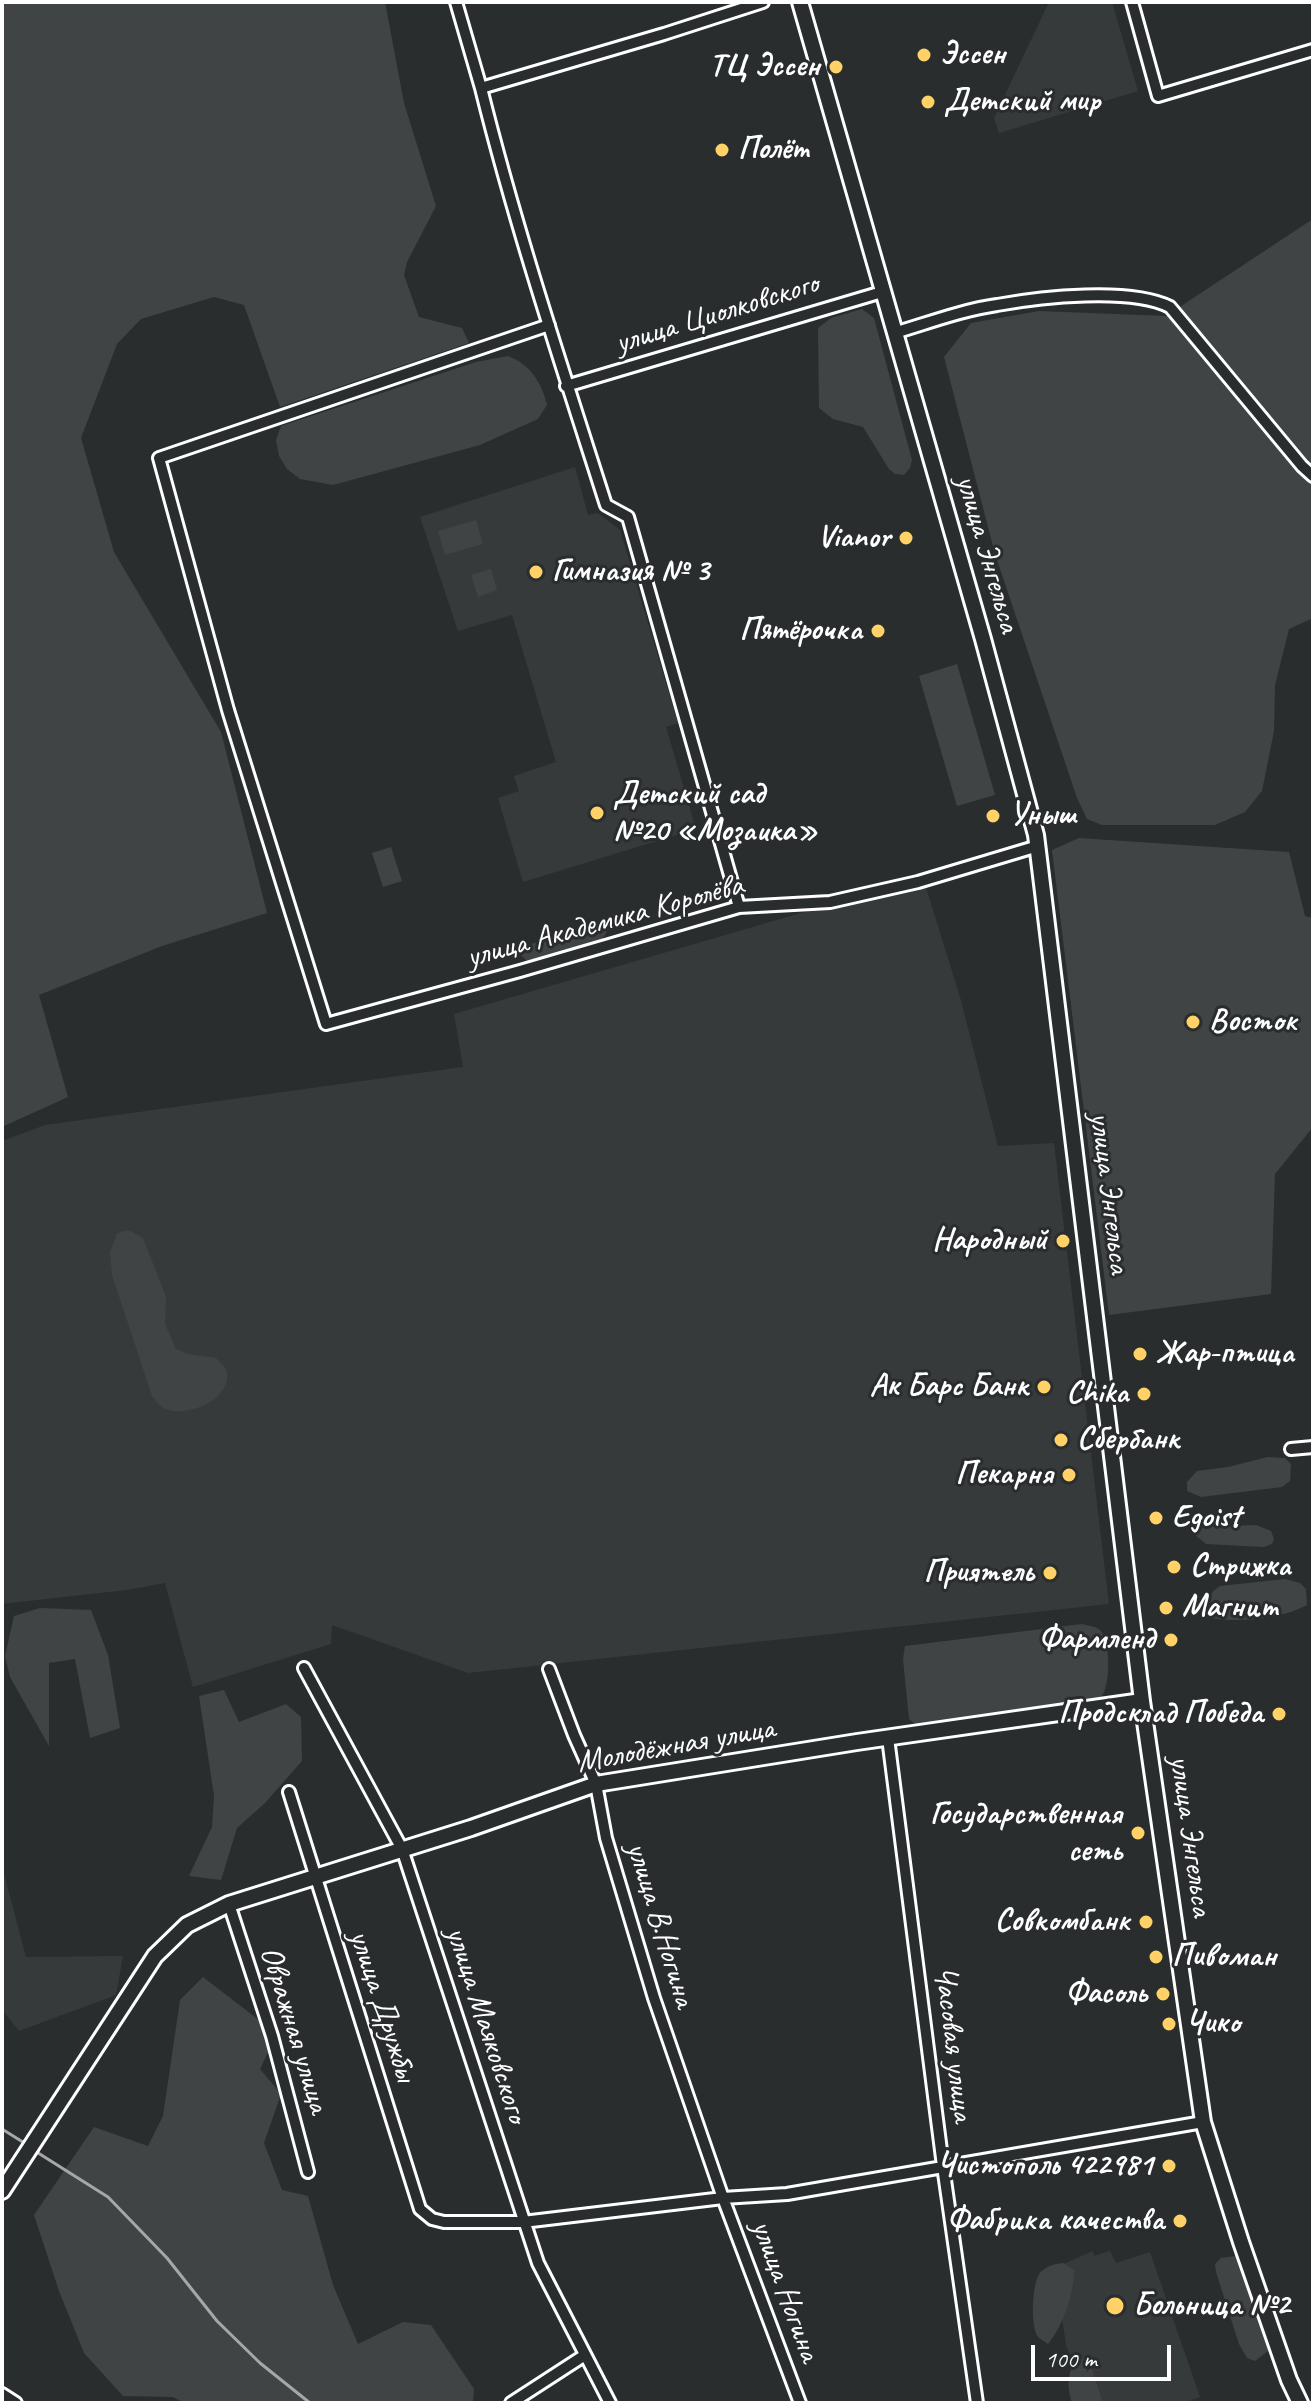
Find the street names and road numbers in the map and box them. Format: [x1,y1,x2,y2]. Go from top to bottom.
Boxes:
street label: улица Циолковского [611,265,823,363]
street label: улица Энгельса [946,471,1028,637]
street label: улица Академика Королёва [462,867,748,977]
street label: улица Энгельса [1080,1110,1138,1276]
street label: Молодёжная улица [574,1710,778,1782]
street label: улица Энгельса [1160,1753,1220,1919]
street label: улица В.Ногина [617,1838,703,2012]
street label: улица Маяковского [436,1922,536,2128]
street label: улица Дружбы [339,1925,425,2087]
street label: Овражная улица [250,1942,338,2118]
street label: Часовая улица [924,1964,982,2124]
street label: улица Ногина [742,2215,828,2367]

